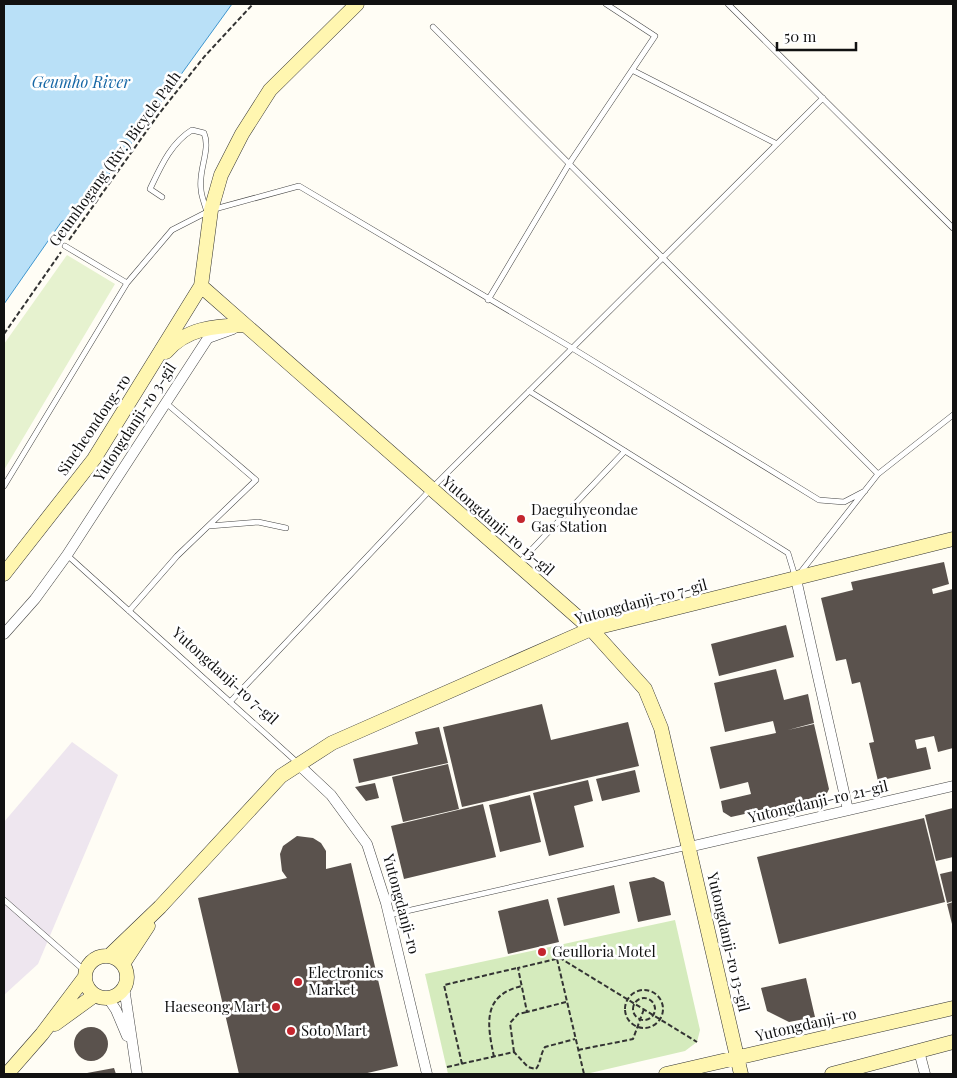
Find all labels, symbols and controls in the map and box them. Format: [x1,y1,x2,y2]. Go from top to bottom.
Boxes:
scale bar [777,20,856,52]
text: 50 m [784,26,817,46]
street label: Geumhogang (Riv.) Bicycle Path [44,67,185,250]
water label: Geumho River [32,71,131,92]
street label: Yutongdanji-ro 3-gil [88,358,180,485]
street label: Sincheondong-ro [52,370,134,479]
street label: Yutongdanji-ro 13-gil [438,470,559,580]
place label: Daeguhyeondae Gas Station [531,499,638,536]
marker: Daeguhyeondae Gas Station [515,513,527,525]
street label: Yutongdanji-ro 7-gil [571,574,709,629]
street label: Yutongdanji-ro 7-gil [168,622,283,728]
street label: Yutongdanji-ro 21-gil [745,775,890,827]
street label: Yutongdanji-ro [379,851,425,956]
street label: Yutongdanji-ro 13-gil [703,869,755,1013]
place label: Geulloria Motel [552,941,656,961]
marker: Geulloria Motel [536,946,548,958]
place label: Electronics Market [308,962,383,999]
marker: Electronics Market [292,976,304,988]
place label: Haeseong Mart [164,996,267,1016]
marker: Haeseong Mart [270,1001,282,1013]
street label: Yutongdanji-ro [753,1003,858,1046]
place label: Soto Mart [301,1020,368,1040]
marker: Soto Mart [285,1025,297,1037]

